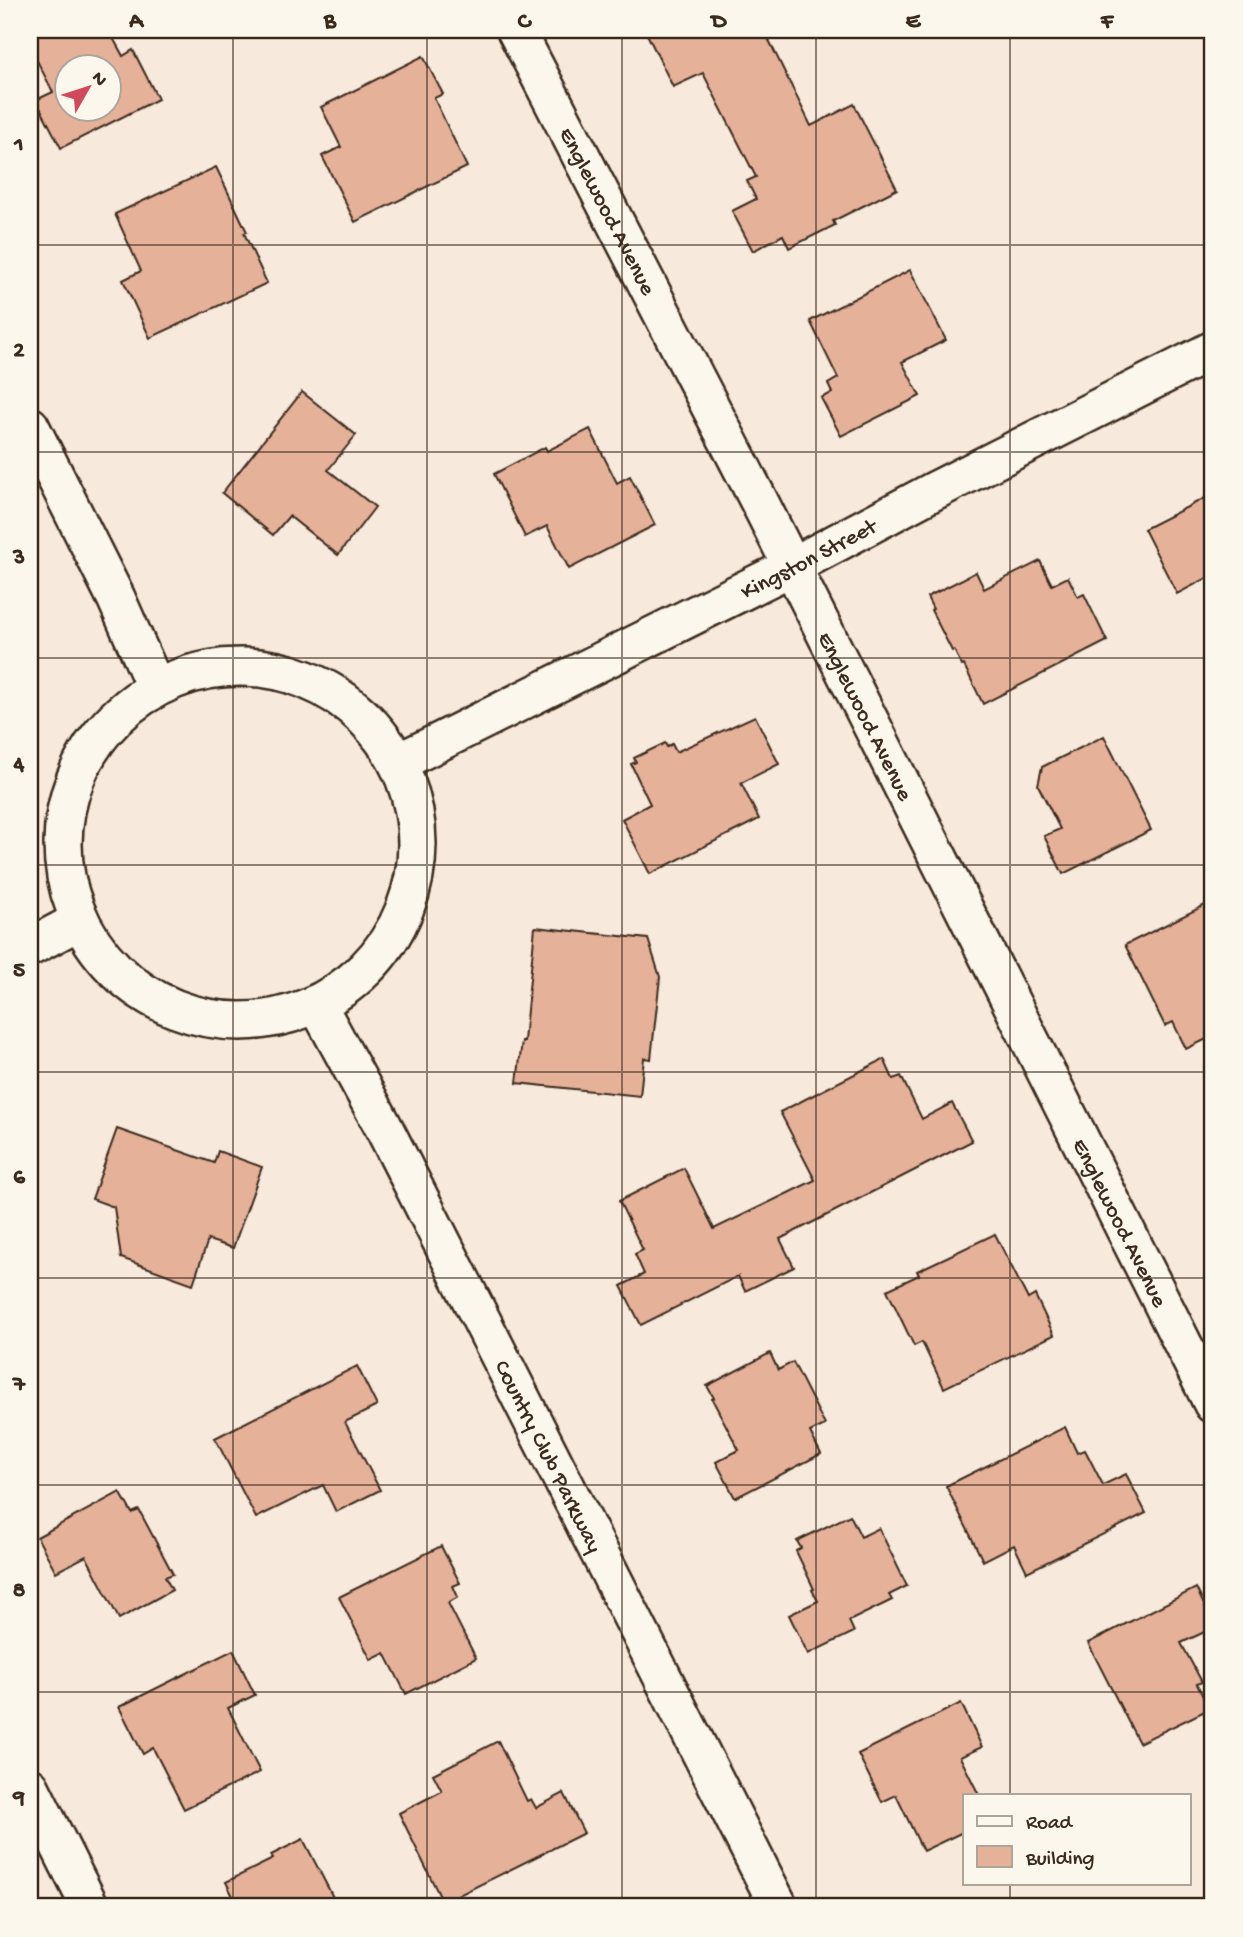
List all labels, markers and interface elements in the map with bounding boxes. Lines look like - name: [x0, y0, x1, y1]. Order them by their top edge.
- text: A: [128, 9, 144, 36]
- text: B: [323, 9, 337, 36]
- text: C: [518, 9, 533, 36]
- text: D: [710, 9, 728, 36]
- text: E: [906, 9, 922, 36]
- text: F: [1100, 9, 1115, 36]
- north arrow: [52, 52, 122, 122]
- text: N: [86, 67, 111, 92]
- street label: Englewood Avenue: [552, 124, 661, 302]
- text: 1: [13, 132, 24, 159]
- text: 2: [13, 338, 25, 365]
- street label: Kingston Street: [737, 513, 883, 607]
- text: 3: [12, 545, 25, 572]
- street label: Englewood Avenue: [810, 628, 918, 807]
- text: 4: [13, 752, 25, 779]
- text: 5: [13, 958, 25, 985]
- street label: Englewood Avenue: [1065, 1135, 1173, 1313]
- text: 6: [13, 1165, 26, 1192]
- street label: Country Club Parkway: [487, 1356, 607, 1558]
- text: 7: [12, 1372, 26, 1399]
- text: 8: [13, 1578, 26, 1605]
- text: 9: [12, 1785, 25, 1812]
- legend: [963, 1794, 1190, 1884]
- text: Road: [1026, 1812, 1074, 1837]
- text: Building: [1025, 1848, 1095, 1873]

